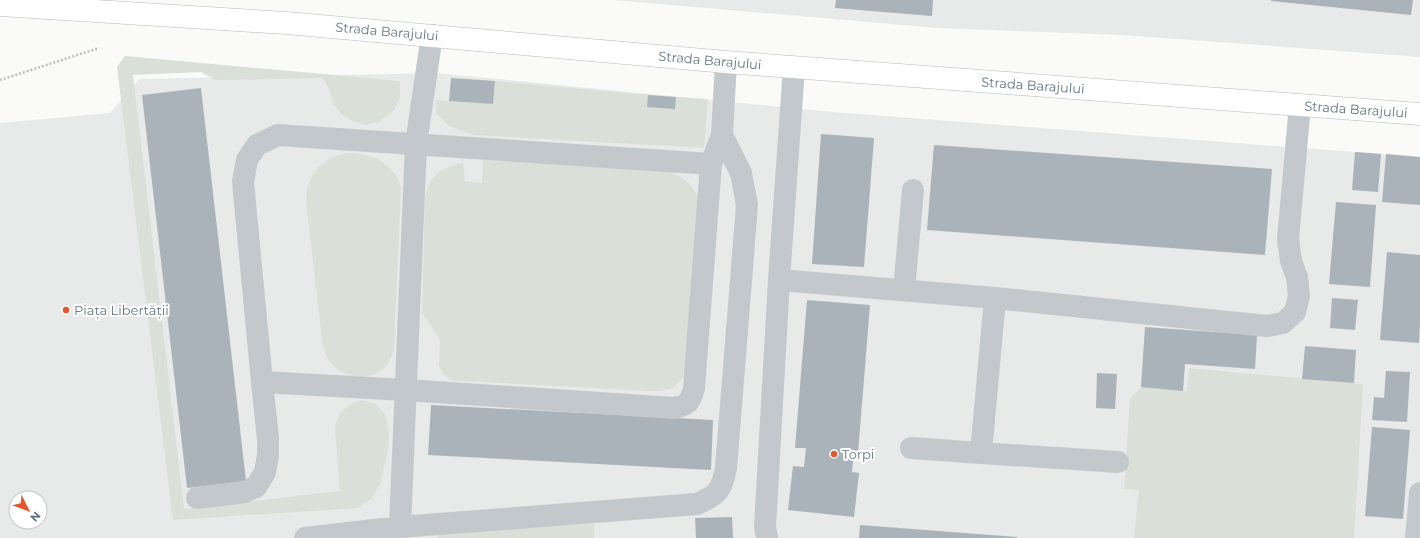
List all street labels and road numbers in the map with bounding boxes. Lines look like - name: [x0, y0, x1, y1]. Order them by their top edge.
- street label: Strada Barajului: [335, 19, 439, 43]
- street label: Strada Barajului: [658, 48, 762, 72]
- street label: Strada Barajului: [981, 73, 1085, 97]
- street label: Strada Barajului: [1304, 97, 1408, 121]

